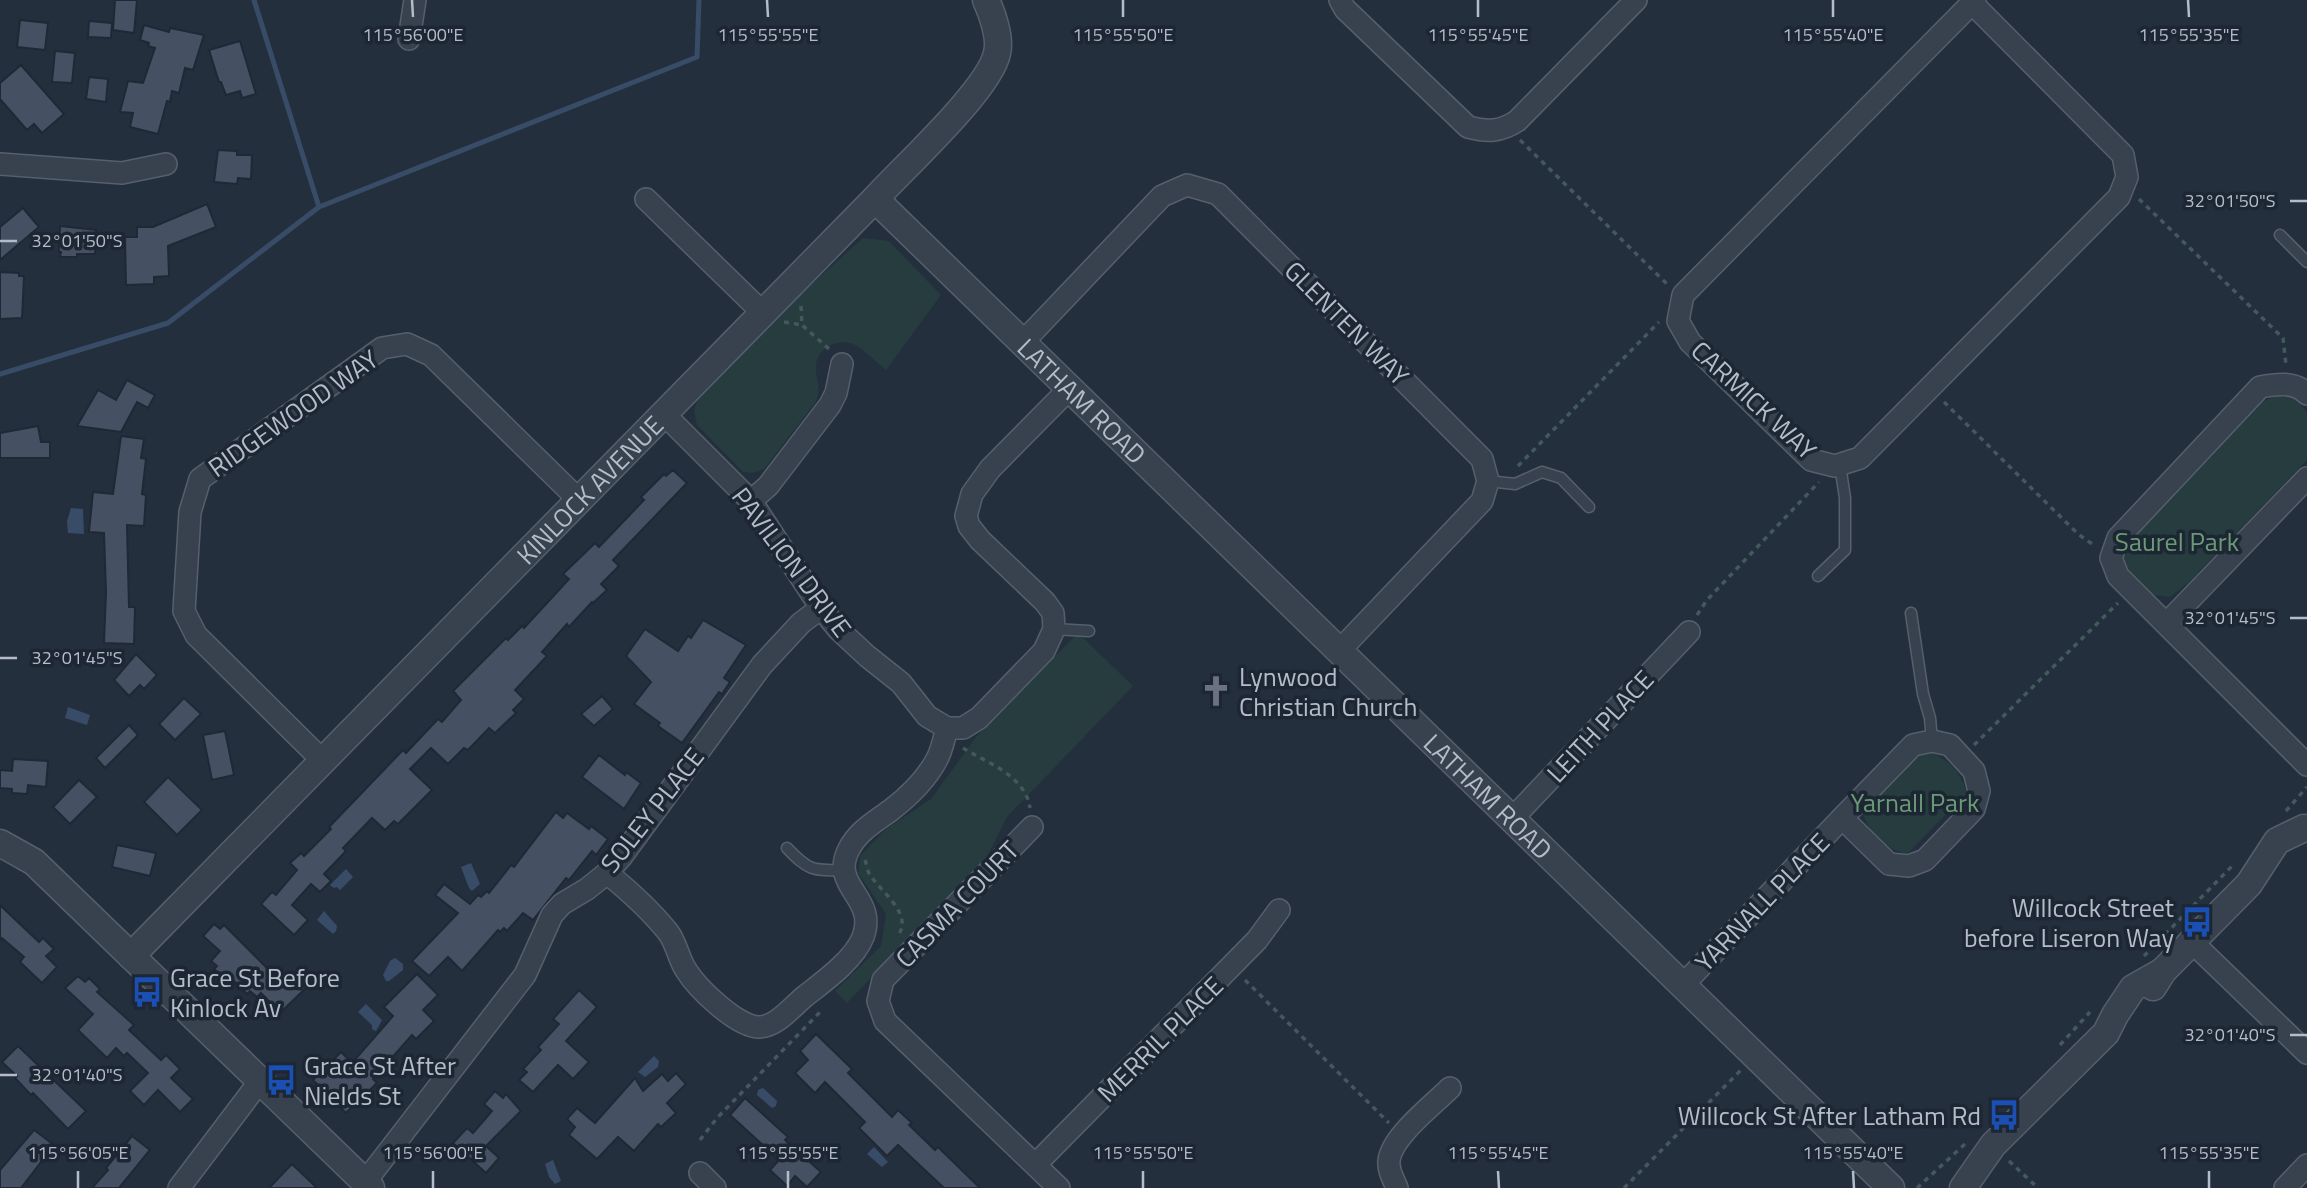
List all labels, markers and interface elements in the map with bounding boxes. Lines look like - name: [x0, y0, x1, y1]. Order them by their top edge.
- text: 115°56'00"E: [362, 21, 464, 48]
- text: 115°55'55"E: [717, 21, 819, 48]
- text: 115°55'50"E: [1072, 21, 1174, 48]
- text: 115°55'45"E: [1427, 21, 1529, 48]
- text: 115°55'40"E: [1782, 21, 1884, 48]
- text: 115°55'35"E: [2138, 21, 2240, 48]
- text: 32°01'50"S: [2185, 187, 2275, 214]
- text: 32°01'50"S: [32, 227, 122, 254]
- street label: GLENTEN WAY: [1276, 252, 1418, 394]
- street label: LATHAM ROAD: [1009, 329, 1155, 473]
- street label: CARMICK WAY: [1682, 331, 1826, 469]
- street label: RIDGEWOOD WAY: [200, 340, 386, 486]
- street label: KINLOCK AVENUE: [507, 406, 672, 573]
- street label: PAVILION DRIVE: [723, 479, 861, 645]
- park label: Saurel Park: [2115, 522, 2239, 561]
- text: 32°01'45"S: [2185, 604, 2275, 631]
- text: 32°01'45"S: [32, 644, 122, 671]
- place label: Lynwood Christian Church: [1239, 657, 1417, 726]
- street label: LEITH PLACE: [1537, 661, 1663, 791]
- church icon: Lynwood Christian Church: [1199, 674, 1233, 708]
- street label: LATHAM ROAD: [1415, 724, 1562, 868]
- street label: SOLEY PLACE: [591, 739, 713, 881]
- park label: Yarnall Park: [1851, 783, 1979, 822]
- street label: YARNALL PLACE: [1686, 824, 1838, 980]
- street label: CASMA COURT: [886, 831, 1028, 976]
- place label: Willcock Street before Liseron Way: [1964, 888, 2174, 957]
- bus stop icon: Willcock Street before Liseron Way: [2180, 905, 2214, 939]
- place label: Grace St Before Kinlock Av: [170, 958, 340, 1027]
- street label: MERRIL PLACE: [1088, 967, 1232, 1111]
- bus stop icon: Grace St Before Kinlock Av: [130, 975, 164, 1009]
- text: 32°01'40"S: [2185, 1021, 2275, 1048]
- place label: Grace St After Nields St: [304, 1046, 456, 1115]
- text: 32°01'40"S: [32, 1061, 122, 1088]
- bus stop icon: Grace St After Nields St: [264, 1063, 298, 1097]
- place label: Willcock St After Latham Rd: [1678, 1096, 1981, 1135]
- bus stop icon: Willcock St After Latham Rd: [1987, 1098, 2021, 1132]
- text: 115°56'05"E: [27, 1139, 129, 1166]
- text: 115°56'00"E: [382, 1139, 484, 1166]
- text: 115°55'55"E: [737, 1139, 839, 1166]
- text: 115°55'50"E: [1092, 1139, 1194, 1166]
- text: 115°55'45"E: [1447, 1139, 1549, 1166]
- text: 115°55'40"E: [1802, 1139, 1904, 1166]
- text: 115°55'35"E: [2158, 1139, 2260, 1166]

